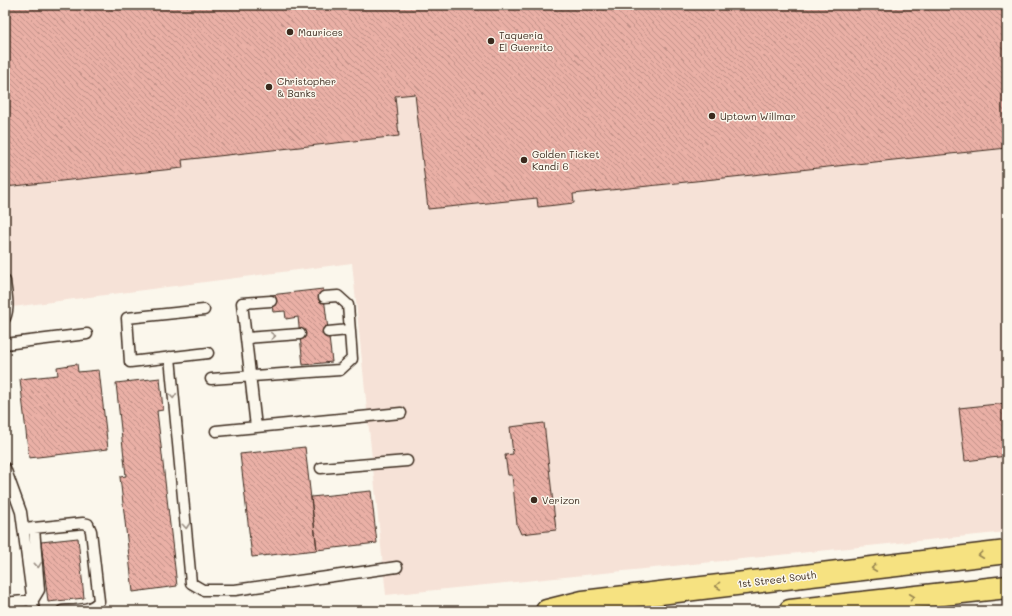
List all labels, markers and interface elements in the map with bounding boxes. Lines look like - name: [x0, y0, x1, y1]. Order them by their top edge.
- place label: Maurices: [298, 25, 343, 39]
- marker: Maurices: [285, 27, 295, 37]
- place label: Taqueria El Guerrito: [499, 28, 553, 54]
- marker: Taqueria El Guerrito: [486, 36, 496, 46]
- place label: Christopher & Banks: [277, 74, 336, 100]
- marker: Christopher & Banks: [264, 82, 274, 92]
- place label: Uptown Willmar: [720, 109, 796, 123]
- marker: Uptown Willmar: [707, 111, 717, 121]
- place label: Golden Ticket Kandi 6: [532, 147, 600, 173]
- marker: Golden Ticket Kandi 6: [519, 155, 529, 165]
- one-way arrow: [270, 332, 276, 341]
- one-way arrow: [169, 393, 178, 399]
- place label: Verizon: [542, 493, 580, 507]
- marker: Verizon: [529, 495, 539, 505]
- one-way arrow: [181, 523, 190, 529]
- one-way arrow: [978, 551, 984, 560]
- one-way arrow: [33, 562, 42, 568]
- one-way arrow: [871, 563, 877, 572]
- street label: 1st Street South: [737, 567, 817, 591]
- one-way arrow: [715, 581, 721, 590]
- one-way arrow: [909, 593, 915, 602]

